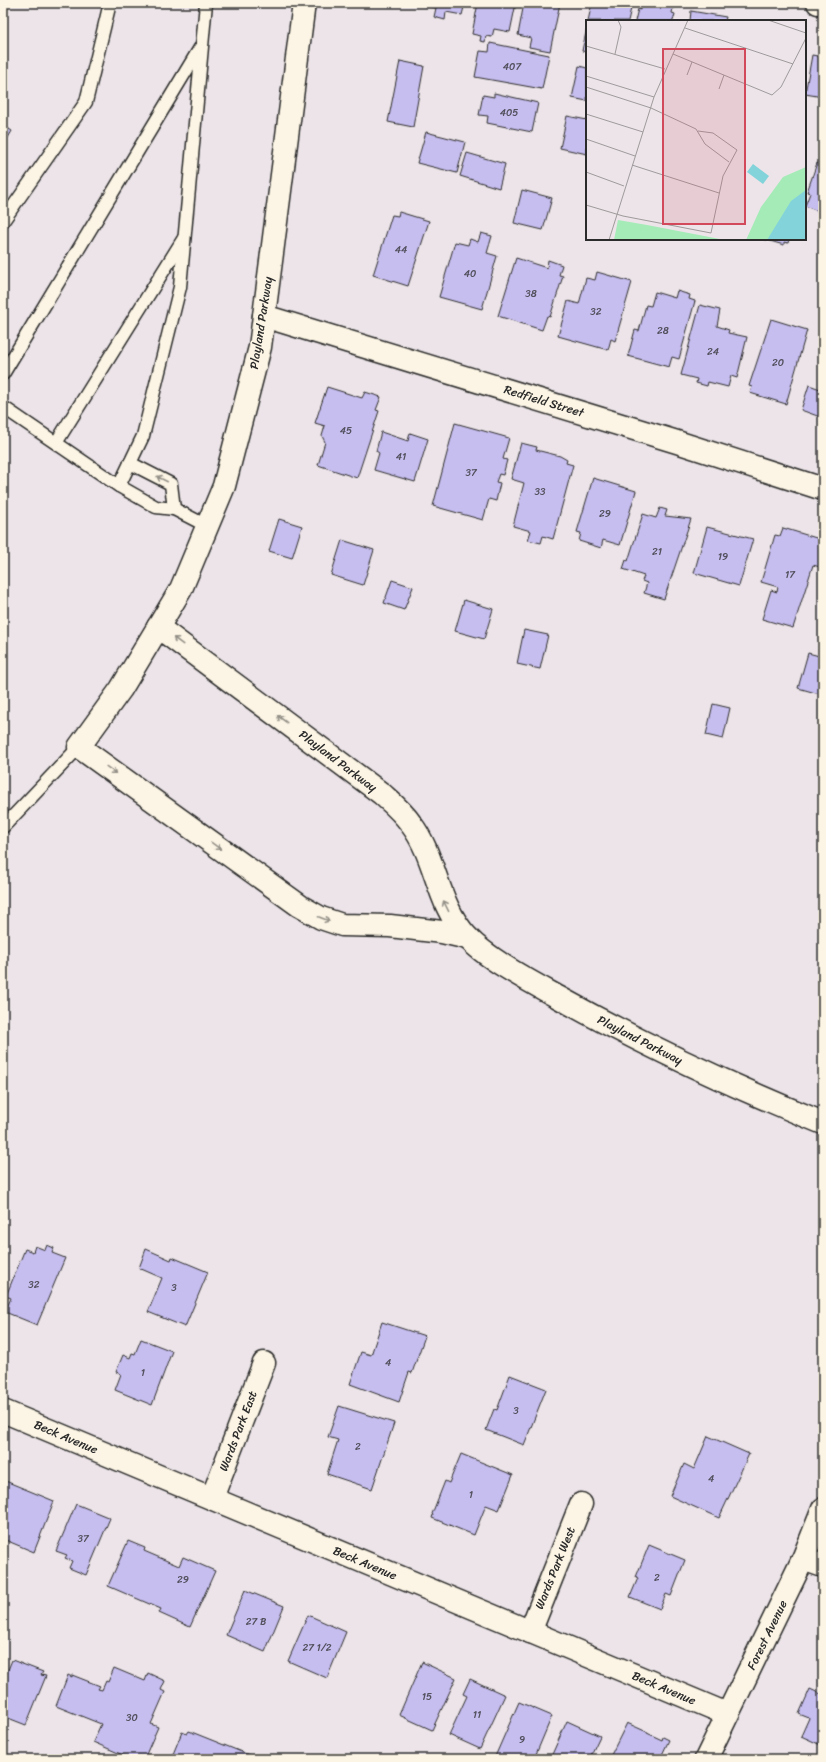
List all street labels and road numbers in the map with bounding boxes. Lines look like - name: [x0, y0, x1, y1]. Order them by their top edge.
- street label: Playland Parkway: [243, 274, 279, 371]
- street label: Redfield Street: [501, 378, 588, 424]
- street label: Playland Parkway: [294, 724, 383, 798]
- street label: Playland Parkway: [593, 1009, 687, 1071]
- street label: Wards Park East: [213, 1387, 263, 1475]
- street label: Beck Avenue: [30, 1414, 102, 1460]
- street label: Wards Park West: [528, 1523, 582, 1613]
- street label: Beck Avenue: [329, 1540, 401, 1586]
- street label: Forest Avenue: [741, 1596, 793, 1674]
- street label: Beck Avenue: [628, 1665, 700, 1711]

